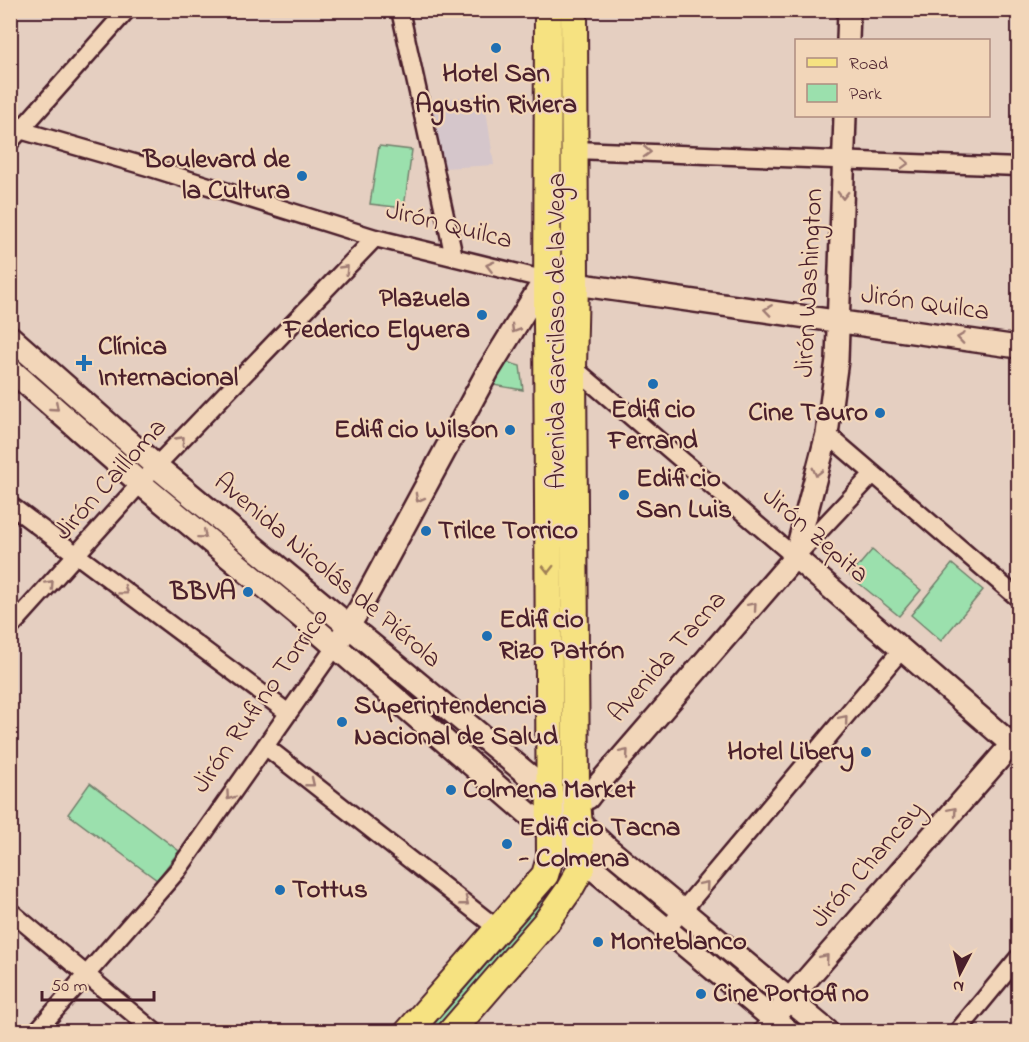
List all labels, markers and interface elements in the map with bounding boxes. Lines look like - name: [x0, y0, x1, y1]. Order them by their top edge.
- legend: [795, 39, 990, 117]
- marker: Hotel San Agustin Riviera: [489, 41, 503, 55]
- text: Road: [849, 52, 888, 78]
- place label: Hotel San Agustin Riviera: [415, 55, 577, 126]
- text: Park: [849, 82, 882, 108]
- place label: Boulevard de la Cultura: [141, 141, 291, 211]
- one-way arrow: [642, 146, 651, 159]
- one-way arrow: [900, 156, 909, 169]
- marker: Boulevard de la Cultura: [295, 169, 309, 183]
- street label: Avenida Garcilaso de la Vega: [538, 173, 577, 489]
- street label: Jirón Washington: [786, 187, 834, 379]
- one-way arrow: [837, 190, 849, 199]
- street label: Jirón Quilca: [382, 191, 516, 261]
- one-way arrow: [485, 260, 495, 273]
- one-way arrow: [337, 265, 348, 276]
- street label: Jirón Quilca: [858, 276, 992, 332]
- place label: Plazuela Federico Elguera: [282, 280, 470, 351]
- one-way arrow: [763, 305, 772, 317]
- marker: Plazuela Federico Elguera: [475, 308, 489, 322]
- one-way arrow: [511, 323, 523, 333]
- place label: Clínica Internacional: [98, 328, 238, 398]
- one-way arrow: [956, 333, 965, 345]
- marker: Clínica Internacional: [75, 354, 93, 372]
- marker: Edificio Ferrand: [646, 377, 660, 391]
- place label: Edificio Ferrand: [606, 391, 699, 461]
- place label: Cine Tauro: [748, 394, 868, 433]
- one-way arrow: [48, 400, 59, 411]
- marker: Cine Tauro: [873, 406, 887, 420]
- street label: Jirón Cailloma: [45, 410, 177, 550]
- place label: Edificio Wilson: [334, 411, 498, 450]
- marker: Edificio Wilson: [503, 423, 517, 437]
- one-way arrow: [173, 436, 184, 447]
- place label: Edificio San Luis: [636, 460, 732, 530]
- street label: Avenida Nicolás de Piérola: [204, 464, 450, 678]
- one-way arrow: [812, 467, 825, 477]
- street label: Jirón Zepita: [753, 478, 877, 594]
- marker: Edificio San Luis: [617, 488, 631, 502]
- one-way arrow: [415, 492, 426, 503]
- place label: Trilce Torrico: [438, 512, 578, 551]
- marker: Trilce Torrico: [419, 524, 433, 538]
- one-way arrow: [196, 527, 207, 538]
- one-way arrow: [542, 565, 555, 574]
- place label: BBVA: [168, 573, 236, 612]
- one-way arrow: [43, 581, 54, 591]
- street label: Avenida Tacna: [599, 582, 737, 732]
- one-way arrow: [118, 583, 129, 594]
- marker: BBVA: [241, 585, 255, 599]
- street label: Jirón Rufino Torrico: [182, 600, 340, 802]
- place label: Edificio Rizo Patrón: [499, 601, 624, 671]
- one-way arrow: [746, 602, 757, 612]
- marker: Edificio Rizo Patrón: [480, 629, 494, 643]
- place label: Superintendencia Nacional de Salud: [354, 687, 559, 757]
- marker: Superintendencia Nacional de Salud: [335, 715, 349, 729]
- one-way arrow: [836, 715, 847, 726]
- place label: Hotel Libery: [727, 733, 854, 772]
- marker: Hotel Libery: [859, 745, 873, 759]
- one-way arrow: [618, 749, 629, 760]
- place label: Colmena Market: [463, 771, 637, 810]
- one-way arrow: [304, 775, 315, 786]
- marker: Colmena Market: [444, 783, 458, 797]
- one-way arrow: [226, 790, 237, 801]
- street label: Jirón Chancay: [802, 793, 934, 937]
- one-way arrow: [946, 808, 957, 818]
- place label: Edificio Tacna - Colmena: [518, 809, 680, 879]
- marker: Edificio Tacna - Colmena: [500, 837, 514, 851]
- place label: Tottus: [292, 871, 368, 910]
- one-way arrow: [698, 881, 709, 892]
- marker: Tottus: [273, 883, 287, 897]
- one-way arrow: [458, 895, 469, 906]
- place label: Monteblanco: [610, 923, 747, 962]
- marker: Monteblanco: [591, 935, 605, 949]
- north arrow: [930, 943, 990, 1003]
- one-way arrow: [818, 954, 829, 965]
- scale bar: [42, 964, 154, 1002]
- text: N: [951, 973, 965, 998]
- text: 50 m: [51, 974, 88, 1000]
- place label: Cine Portofino: [713, 975, 869, 1014]
- marker: Cine Portofino: [694, 987, 708, 1001]

